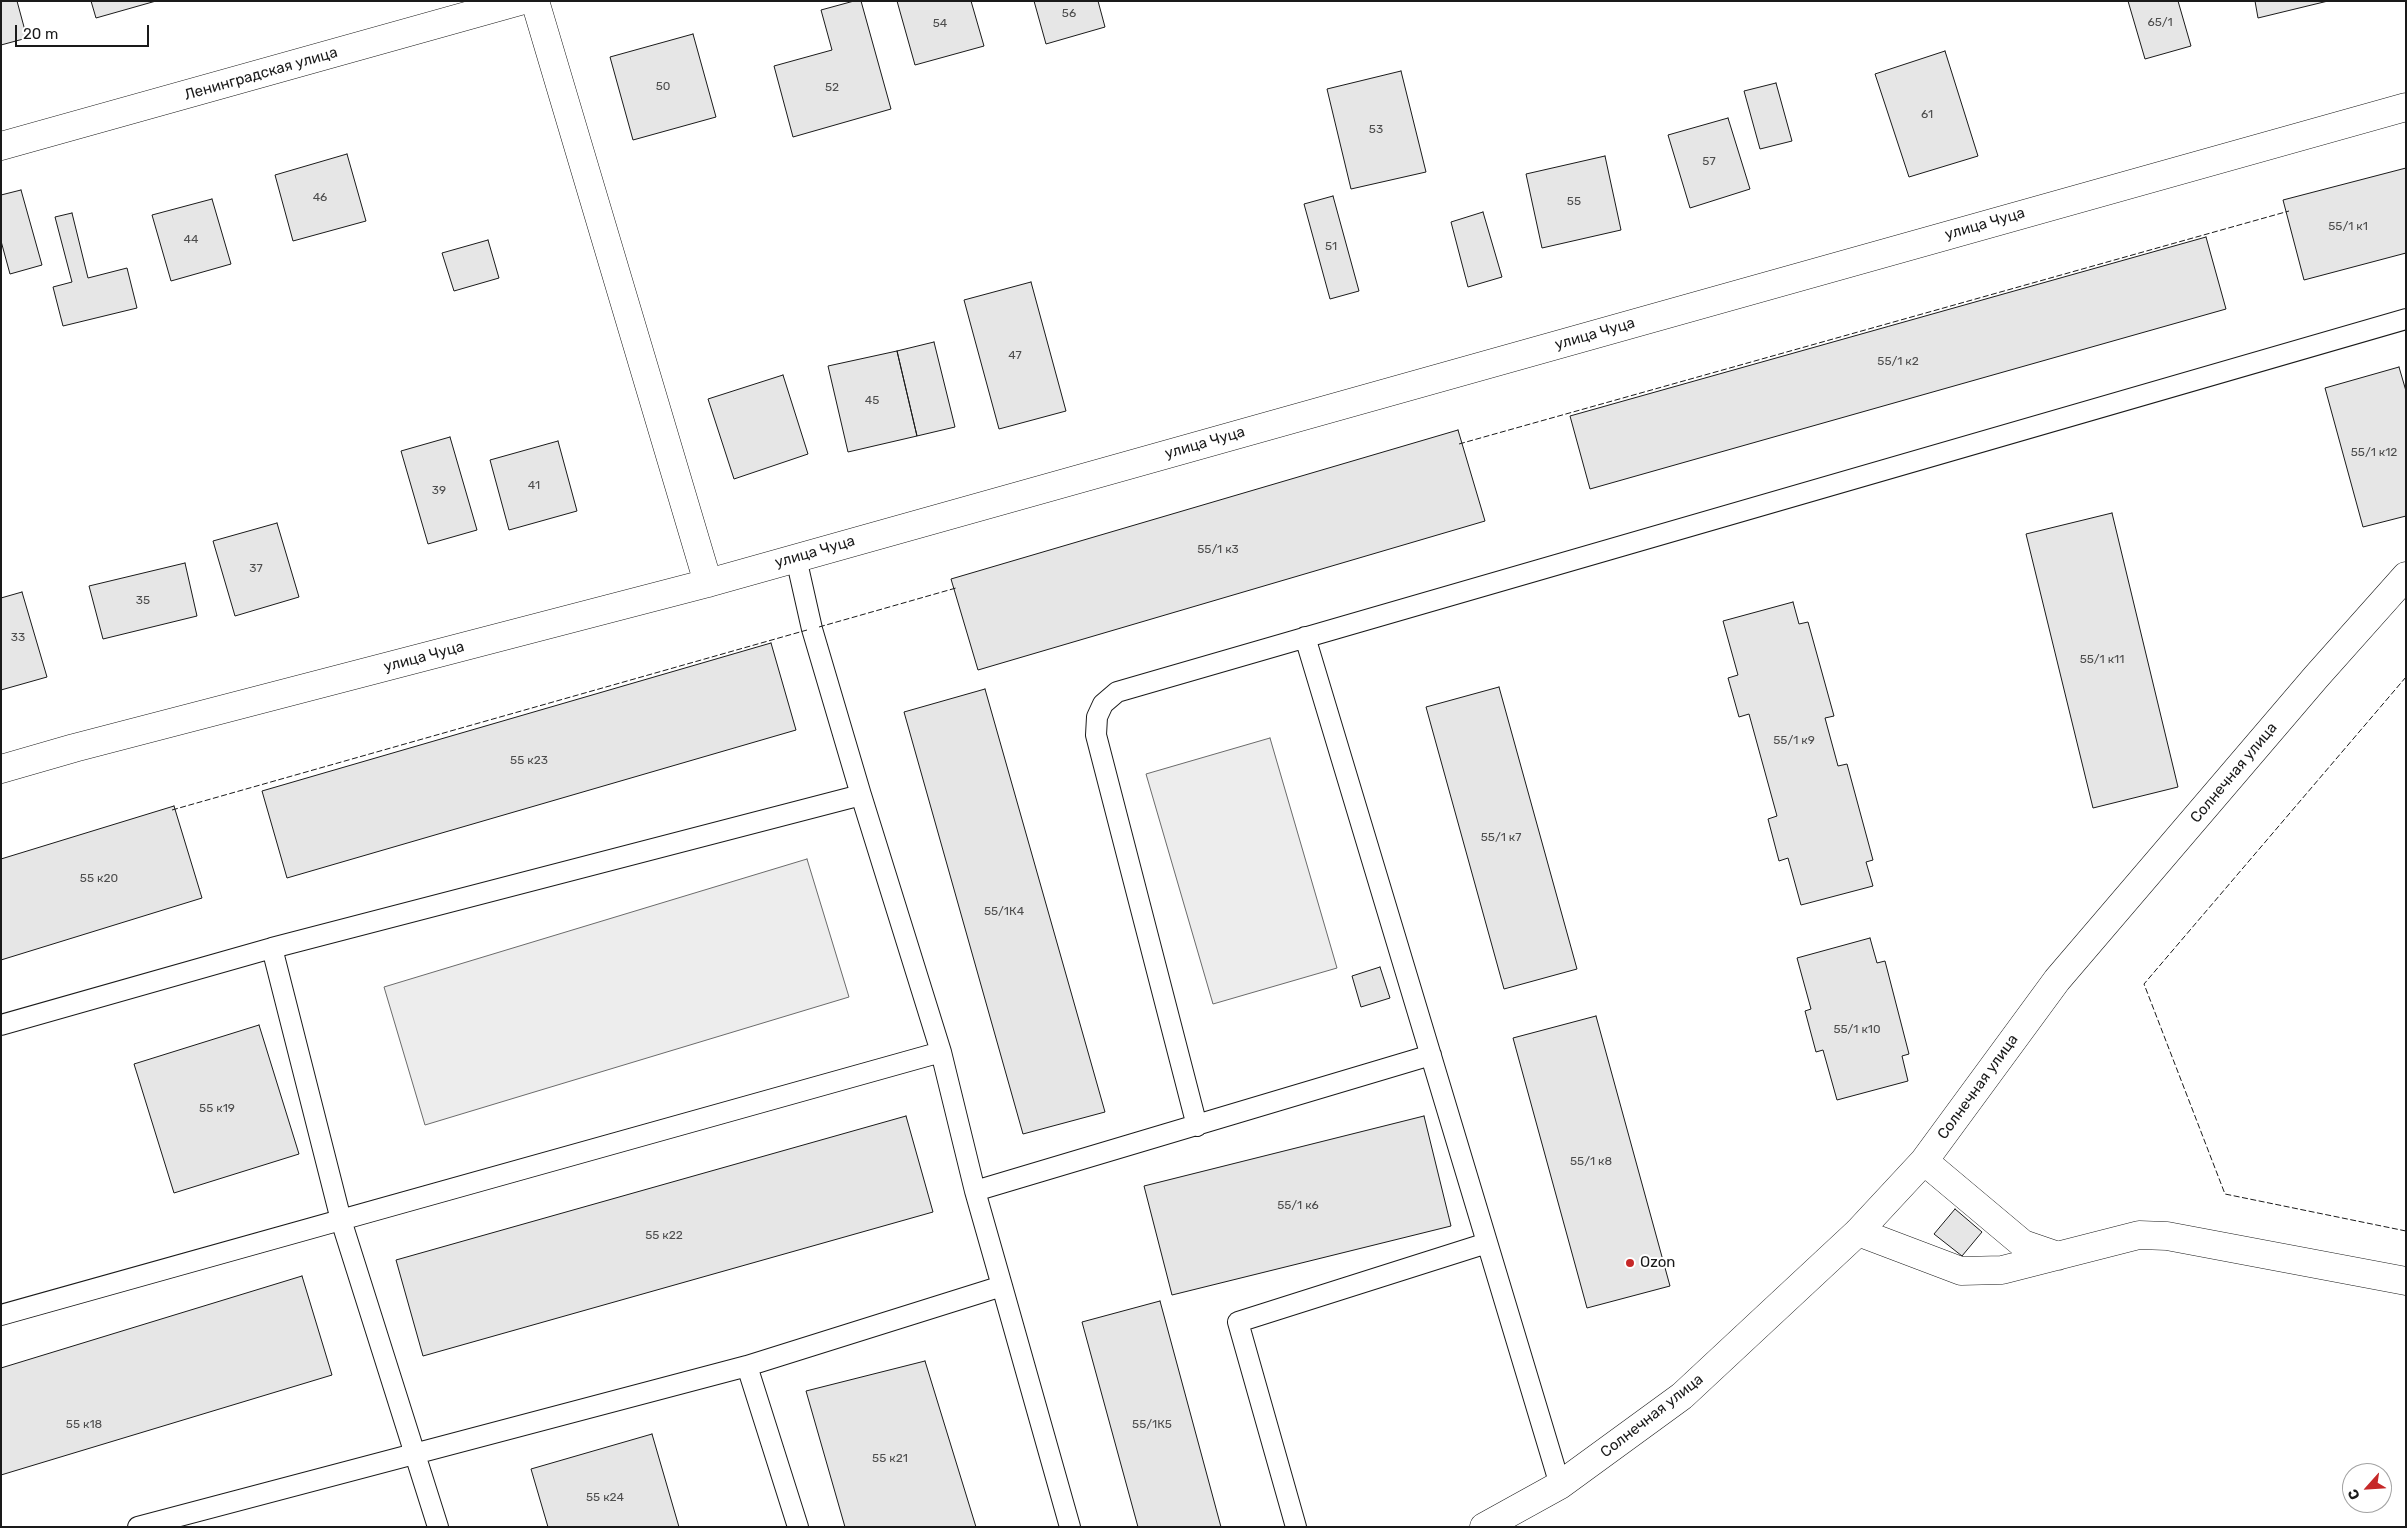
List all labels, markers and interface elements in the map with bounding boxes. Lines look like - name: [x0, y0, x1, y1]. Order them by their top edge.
- house number: 56: [1062, 7, 1076, 21]
- scale bar: [18, 15, 151, 47]
- house number: 65/1: [2147, 16, 2173, 30]
- house number: 54: [933, 17, 947, 31]
- text: 20 m: [23, 25, 58, 43]
- street label: Ленинградская улица: [182, 43, 340, 105]
- house number: 50: [656, 80, 670, 94]
- house number: 52: [825, 81, 839, 95]
- house number: 61: [1921, 108, 1933, 122]
- house number: 53: [1369, 123, 1383, 137]
- house number: 57: [1702, 155, 1716, 169]
- house number: 46: [313, 191, 327, 205]
- house number: 55: [1567, 195, 1581, 209]
- street label: улица Чуца: [1943, 204, 2027, 244]
- house number: 55/1 к1: [2328, 220, 2368, 234]
- house number: 44: [184, 233, 198, 247]
- house number: 51: [1325, 240, 1337, 254]
- street label: улица Чуца: [1553, 314, 1637, 354]
- house number: 47: [1008, 349, 1022, 363]
- house number: 55/1 к2: [1877, 355, 1919, 369]
- house number: 45: [865, 394, 879, 408]
- street label: улица Чуца: [1163, 423, 1247, 463]
- house number: 55/1 к12: [2351, 446, 2397, 460]
- house number: 41: [528, 479, 540, 493]
- house number: 39: [432, 484, 446, 498]
- street label: улица Чуца: [773, 532, 857, 572]
- house number: 55/1 к3: [1197, 543, 1239, 557]
- house number: 37: [249, 562, 263, 576]
- house number: 35: [136, 594, 150, 608]
- house number: 33: [11, 631, 25, 645]
- street label: улица Чуца: [382, 638, 466, 676]
- house number: 55/1 к11: [2080, 653, 2124, 667]
- street label: Солнечная улица: [2187, 719, 2281, 827]
- house number: 55/1 к9: [1773, 734, 1815, 748]
- house number: 55 к23: [510, 754, 548, 768]
- house number: 55/1 к7: [1481, 831, 1521, 845]
- house number: 55 к20: [80, 872, 118, 886]
- house number: 55/1К4: [984, 905, 1024, 919]
- house number: 55/1 к10: [1833, 1023, 1881, 1037]
- street label: Солнечная улица: [1934, 1031, 2022, 1143]
- house number: 55 к19: [199, 1102, 235, 1116]
- house number: 55/1 к8: [1570, 1155, 1612, 1169]
- house number: 55/1 к6: [1277, 1199, 1319, 1213]
- house number: 55 к22: [645, 1229, 683, 1243]
- place label: Ozon: [1640, 1254, 1675, 1272]
- marker: Ozon: [1624, 1257, 1636, 1269]
- street label: Солнечная улица: [1597, 1370, 1707, 1462]
- house number: 55 к18: [66, 1418, 102, 1432]
- house number: 55/1К5: [1132, 1418, 1172, 1432]
- house number: 55 к21: [872, 1452, 908, 1466]
- north arrow: [2342, 1463, 2392, 1513]
- text: С: [2344, 1486, 2364, 1503]
- house number: 55 к24: [586, 1491, 624, 1505]

